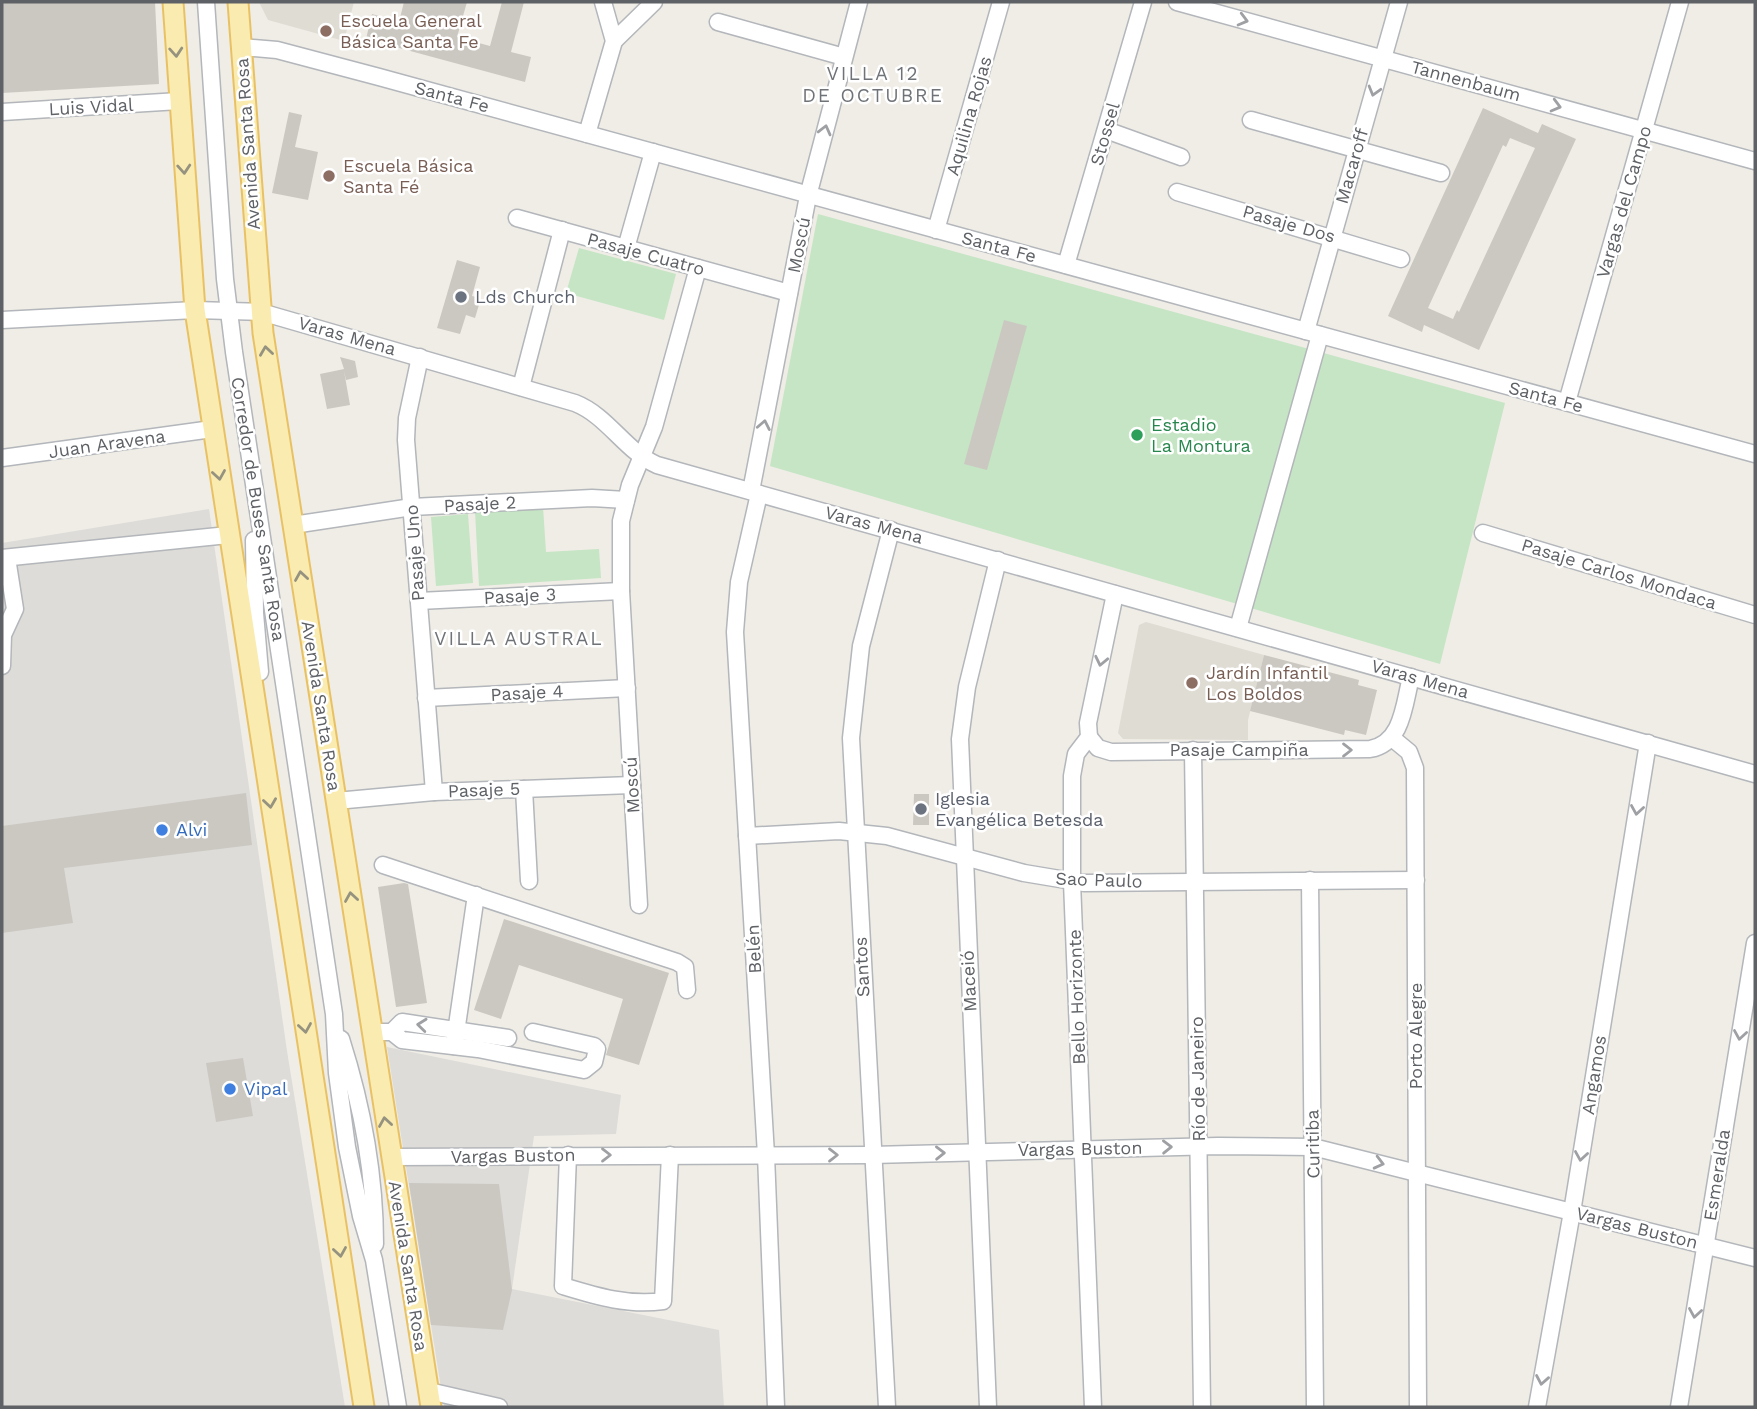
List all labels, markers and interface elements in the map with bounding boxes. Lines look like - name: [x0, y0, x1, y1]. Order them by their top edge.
- place label: Escuela General Básica Santa Fe: [340, 10, 482, 52]
- one-way arrow: [1236, 12, 1248, 26]
- marker: Escuela General Básica Santa Fe: [318, 23, 334, 39]
- one-way arrow: [168, 46, 183, 57]
- street label: Aquilina Rojas: [941, 54, 996, 178]
- street label: Tannenbaum: [1409, 56, 1523, 105]
- street label: Avenida Santa Rosa: [231, 57, 264, 231]
- district label: VILLA 12 DE OCTUBRE: [802, 62, 944, 107]
- street label: Santa Fe: [413, 76, 492, 117]
- one-way arrow: [1367, 85, 1382, 97]
- street label: Luis Vidal: [48, 94, 134, 119]
- one-way arrow: [1550, 98, 1562, 112]
- street label: Stossel: [1086, 99, 1124, 168]
- street label: Vargas del Campo: [1592, 123, 1655, 280]
- one-way arrow: [817, 124, 831, 136]
- street label: Macaroff: [1331, 126, 1372, 206]
- place label: Escuela Básica Santa Fé: [343, 155, 473, 197]
- one-way arrow: [176, 164, 191, 175]
- marker: Escuela Básica Santa Fé: [321, 168, 337, 184]
- street label: Pasaje Dos: [1240, 200, 1338, 247]
- street label: Moscú: [783, 215, 814, 275]
- street label: Santa Fe: [960, 226, 1039, 267]
- street label: Pasaje Cuatro: [585, 228, 707, 279]
- place label: Lds Church: [475, 286, 575, 307]
- marker: Lds Church: [453, 289, 469, 305]
- street label: Varas Mena: [296, 312, 398, 359]
- one-way arrow: [259, 345, 274, 357]
- street label: Corredor de Buses Santa Rosa: [227, 375, 290, 643]
- street label: Santa Fe: [1507, 376, 1586, 417]
- place label: Estadio La Montura: [1151, 414, 1251, 456]
- one-way arrow: [755, 419, 770, 431]
- street label: Juan Aravena: [47, 425, 167, 462]
- marker: Estadio La Montura: [1129, 427, 1145, 443]
- one-way arrow: [211, 469, 226, 480]
- street label: Pasaje 2: [443, 491, 517, 516]
- street label: Varas Mena: [823, 501, 925, 548]
- street label: Pasaje Uno: [401, 504, 428, 602]
- street label: Pasaje Carlos Mondaca: [1519, 534, 1719, 613]
- one-way arrow: [294, 570, 309, 582]
- street label: Pasaje 3: [483, 583, 557, 608]
- street label: Avenida Santa Rosa: [298, 619, 345, 793]
- district label: VILLA AUSTRAL: [434, 627, 604, 650]
- one-way arrow: [1094, 655, 1109, 667]
- street label: Varas Mena: [1369, 655, 1471, 702]
- place label: Jardín Infantil Los Boldos: [1206, 662, 1329, 704]
- marker: Jardín Infantil Los Boldos: [1184, 675, 1200, 691]
- street label: Pasaje 4: [490, 680, 564, 705]
- street label: Pasaje Campiña: [1169, 739, 1309, 760]
- one-way arrow: [1342, 742, 1353, 757]
- street label: Moscú: [620, 756, 643, 814]
- street label: Pasaje 5: [447, 778, 521, 801]
- place label: Iglesia Evangélica Betesda: [935, 788, 1103, 830]
- one-way arrow: [262, 797, 277, 809]
- marker: Iglesia Evangélica Betesda: [913, 801, 929, 817]
- one-way arrow: [1630, 804, 1645, 816]
- place label: Alvi: [176, 819, 207, 840]
- marker: Alvi: [154, 822, 170, 838]
- street label: Sao Paulo: [1055, 867, 1143, 892]
- one-way arrow: [344, 891, 359, 903]
- street label: Belén: [742, 924, 765, 974]
- street label: Bello Horizonte: [1064, 929, 1089, 1065]
- street label: Santos: [849, 936, 874, 998]
- street label: Maceió: [956, 950, 981, 1012]
- street label: Porto Alegre: [1405, 983, 1426, 1089]
- street label: Río de Janeiro: [1186, 1016, 1209, 1142]
- one-way arrow: [416, 1017, 428, 1032]
- one-way arrow: [297, 1022, 312, 1034]
- one-way arrow: [1733, 1029, 1748, 1041]
- street label: Angamos: [1577, 1034, 1610, 1116]
- place label: Vipal: [244, 1078, 288, 1099]
- marker: Vipal: [222, 1081, 238, 1097]
- street label: Curitiba: [1301, 1109, 1324, 1179]
- one-way arrow: [378, 1116, 393, 1128]
- street label: Esmeralda: [1699, 1127, 1734, 1222]
- street label: Vargas Buston: [1017, 1137, 1143, 1160]
- one-way arrow: [1163, 1139, 1173, 1155]
- street label: Vargas Buston: [450, 1144, 576, 1167]
- one-way arrow: [935, 1145, 946, 1161]
- one-way arrow: [601, 1147, 612, 1163]
- one-way arrow: [829, 1147, 839, 1163]
- one-way arrow: [1574, 1150, 1589, 1162]
- one-way arrow: [1373, 1155, 1385, 1169]
- street label: Avenida Santa Rosa: [385, 1179, 432, 1353]
- street label: Vargas Buston: [1574, 1202, 1700, 1253]
- one-way arrow: [332, 1247, 347, 1258]
- one-way arrow: [1688, 1307, 1703, 1318]
- one-way arrow: [1535, 1374, 1550, 1386]

